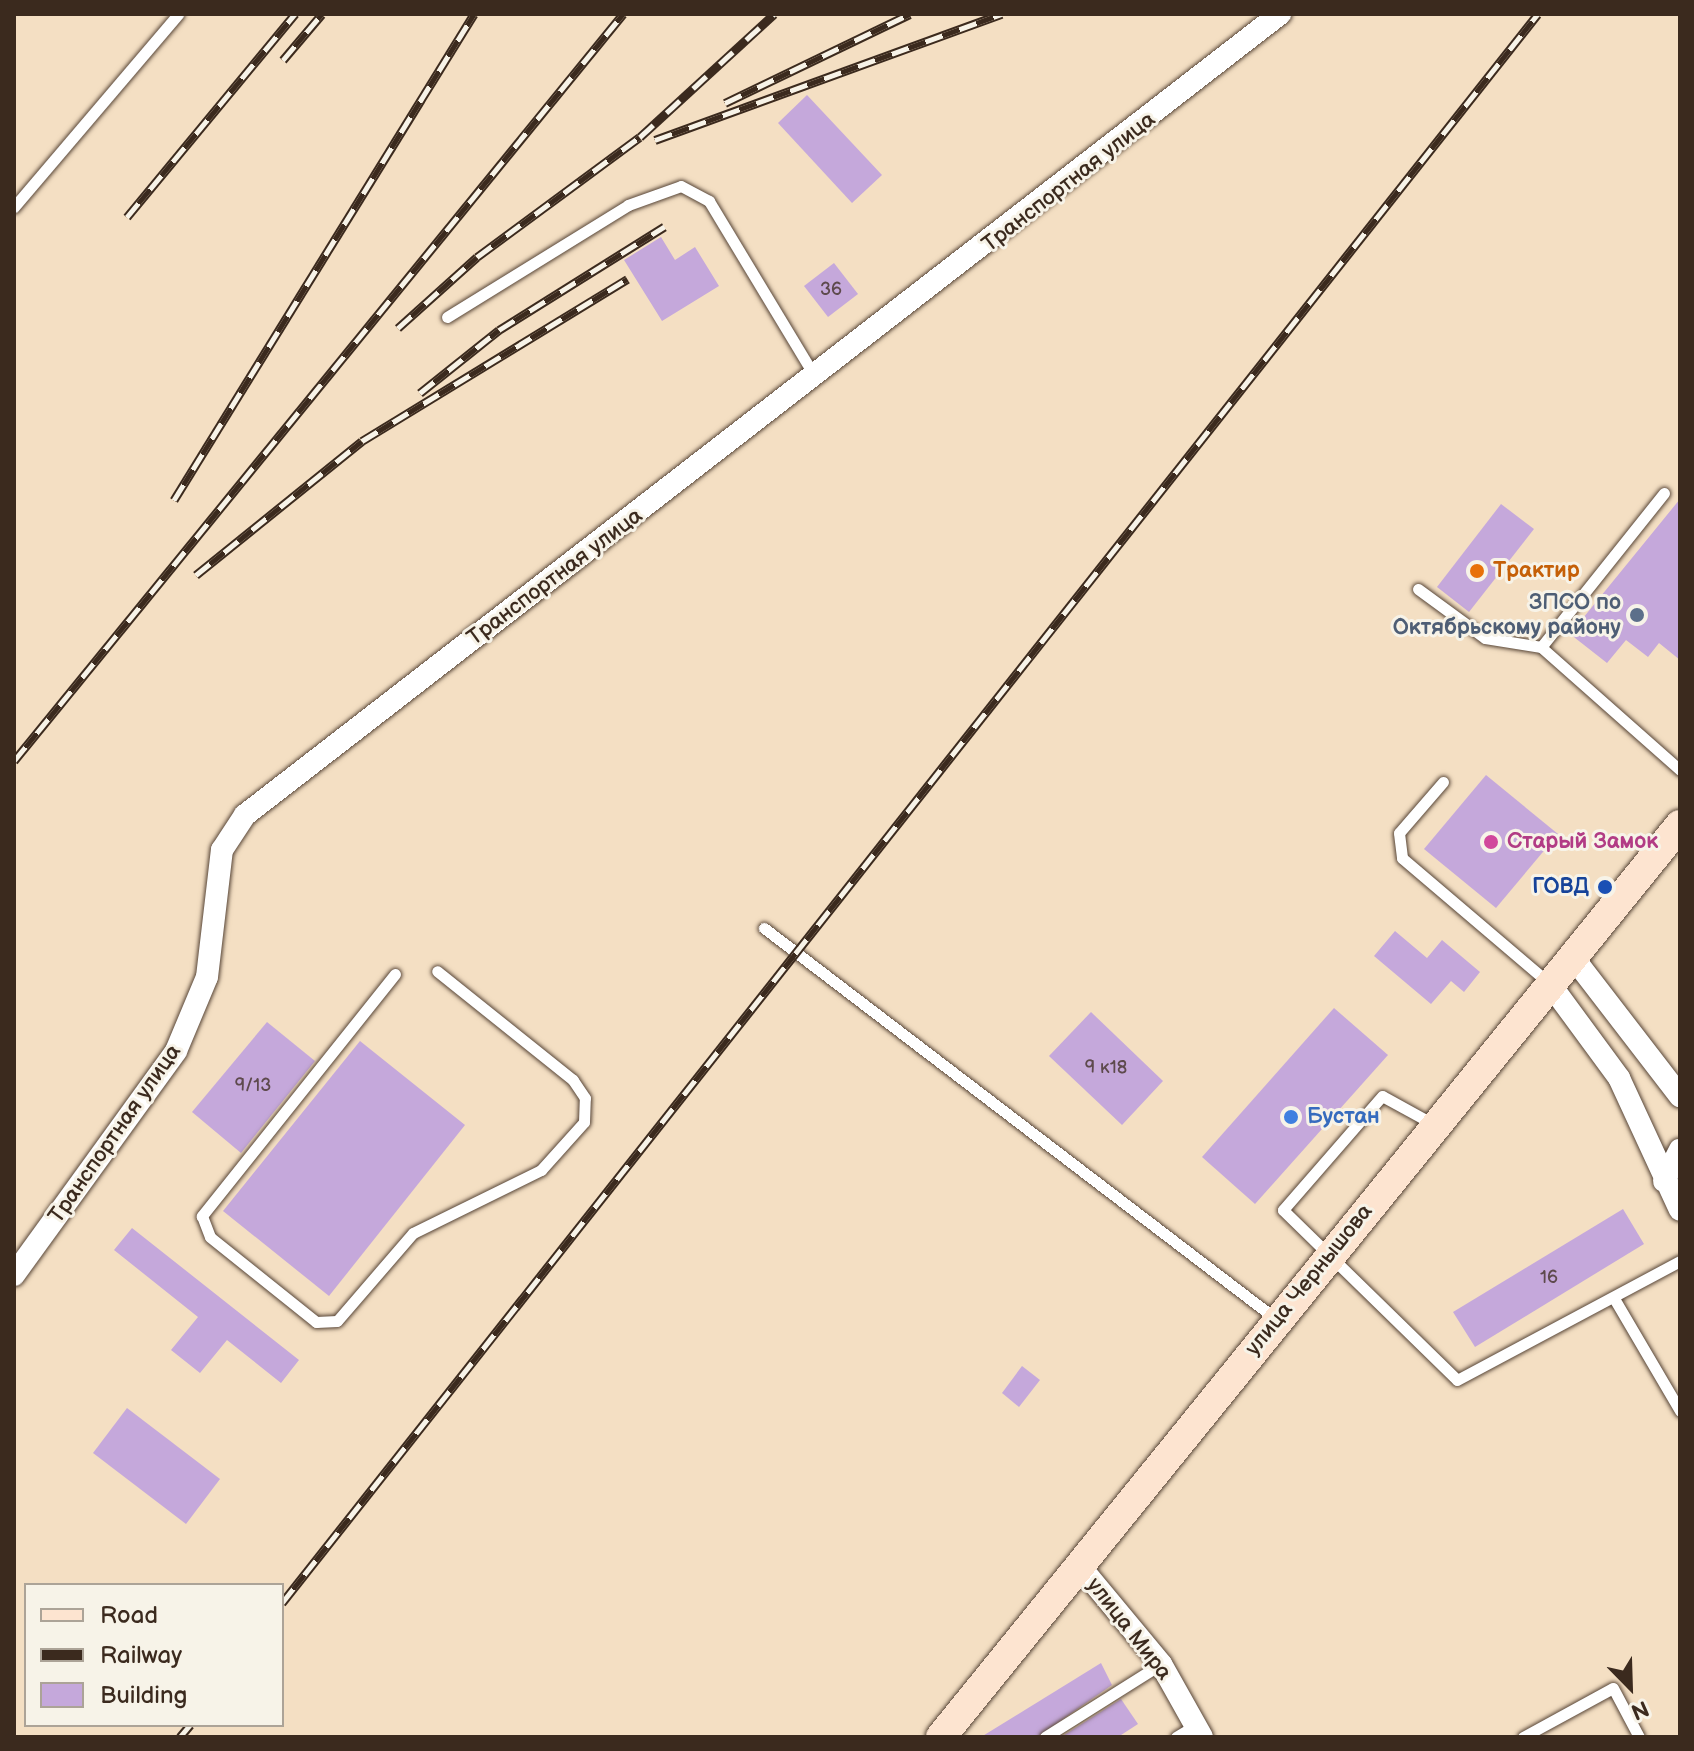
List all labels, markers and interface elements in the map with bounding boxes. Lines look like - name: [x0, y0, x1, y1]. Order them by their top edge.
- street label: Транспортная улица: [977, 106, 1161, 258]
- house number: 36: [820, 279, 842, 301]
- street label: Транспортная улица: [462, 503, 648, 651]
- place label: Трактир: [1493, 558, 1580, 584]
- marker: Трактир: [1468, 562, 1486, 580]
- place label: ЗПСО по Октябрьскому району: [1393, 589, 1621, 640]
- marker: ЗПСО по Октябрьскому району: [1628, 606, 1646, 624]
- place label: Старый Замок: [1507, 829, 1658, 855]
- marker: Старый Замок: [1482, 833, 1500, 851]
- place label: ГОВД: [1532, 874, 1589, 900]
- marker: ГОВД: [1596, 878, 1614, 896]
- street label: Транспортная улица: [43, 1039, 187, 1229]
- house number: 9 к18: [1085, 1057, 1127, 1079]
- house number: 9/13: [235, 1075, 271, 1097]
- place label: Бустан: [1307, 1104, 1380, 1130]
- marker: Бустан: [1282, 1108, 1300, 1126]
- street label: улица Чернышова: [1240, 1199, 1378, 1361]
- house number: 16: [1540, 1267, 1558, 1289]
- street label: улица Мира: [1081, 1572, 1177, 1686]
- legend: [24, 1583, 284, 1727]
- text: Road: [100, 1601, 158, 1630]
- text: Railway: [100, 1641, 182, 1670]
- north arrow: [1590, 1647, 1670, 1727]
- text: Building: [100, 1681, 187, 1710]
- text: N: [1627, 1694, 1652, 1725]

